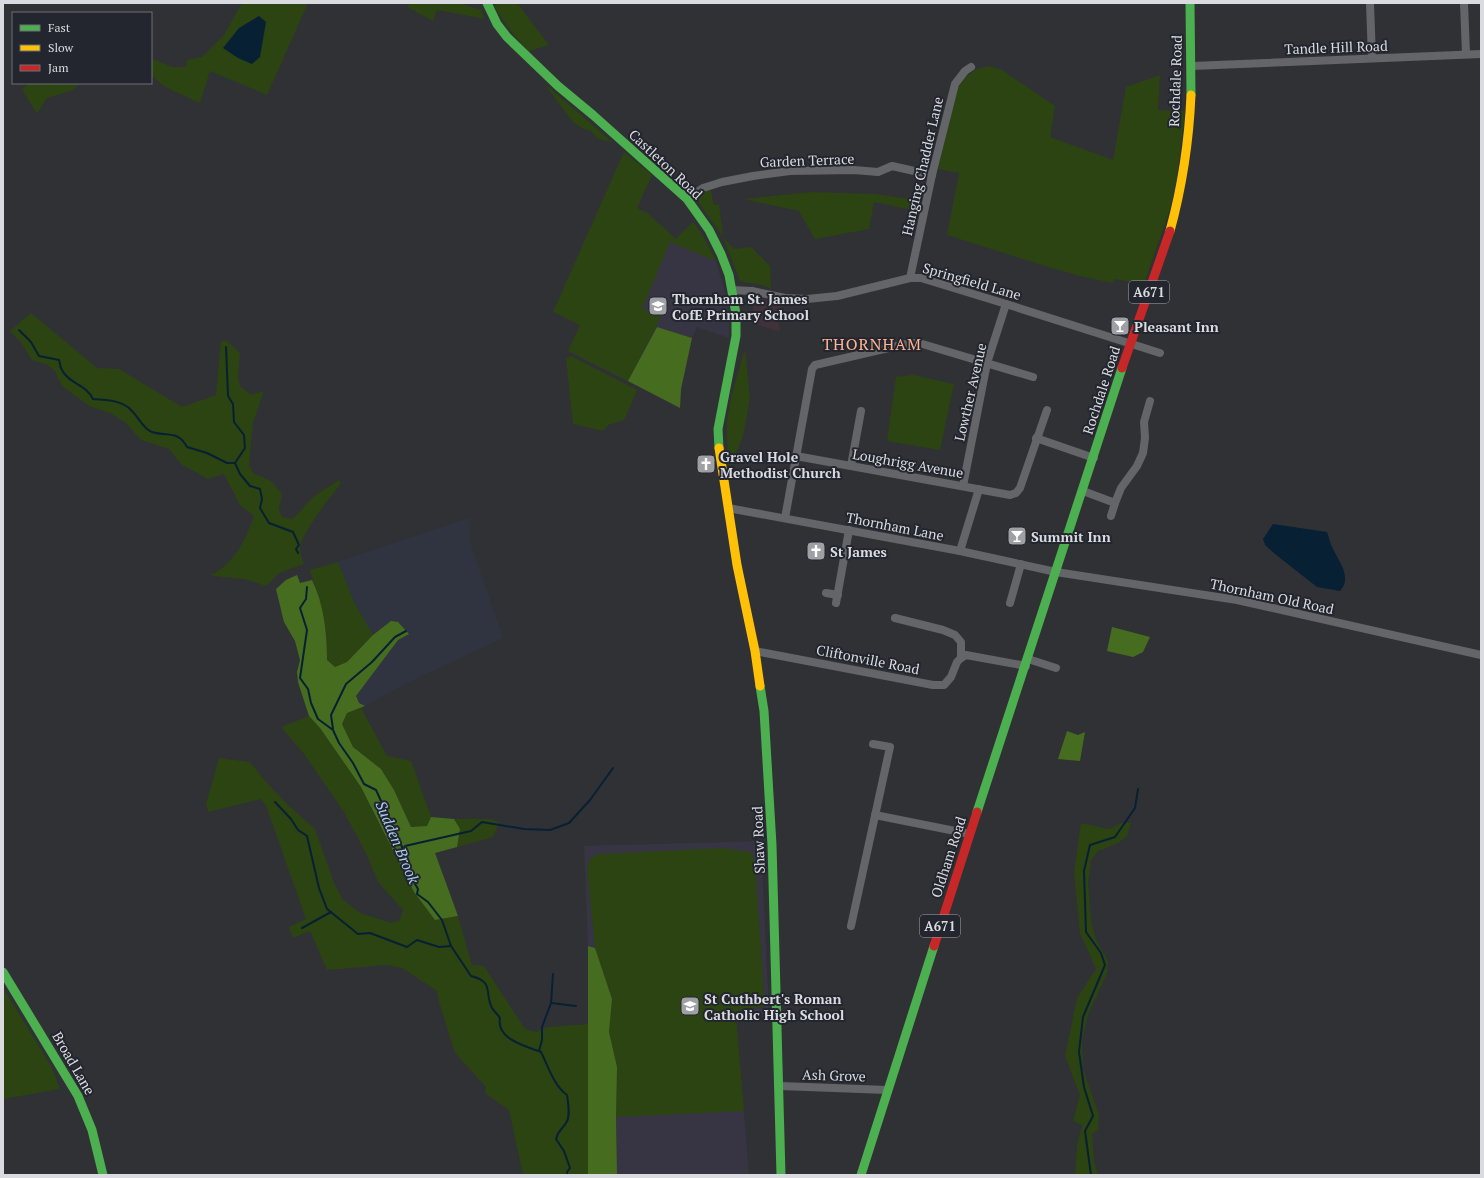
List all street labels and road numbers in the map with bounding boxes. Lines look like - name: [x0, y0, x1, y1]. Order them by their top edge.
- street label: Rochdale Road: [1164, 35, 1186, 127]
- street label: Tandle Hill Road: [1284, 36, 1388, 58]
- street label: Hanging Chadder Lane: [897, 95, 947, 237]
- street label: Castleton Road: [625, 125, 707, 203]
- street label: Garden Terrace: [759, 149, 855, 171]
- street label: Springfield Lane: [921, 258, 1023, 304]
- road number: A671: [1129, 281, 1169, 303]
- street label: Lowther Avenue: [949, 341, 991, 443]
- street label: Rochdale Road: [1078, 343, 1124, 437]
- street label: Loughrigg Avenue: [851, 444, 965, 482]
- street label: Thornham Lane: [844, 507, 946, 545]
- street label: Thornham Old Road: [1208, 574, 1336, 618]
- street label: Cliftonville Road: [815, 640, 921, 678]
- street label: Shaw Road: [747, 806, 769, 874]
- street label: Oldham Road: [926, 814, 970, 900]
- road number: A671: [920, 915, 960, 937]
- street label: Broad Lane: [48, 1028, 100, 1098]
- street label: Ash Grove: [802, 1064, 866, 1086]

